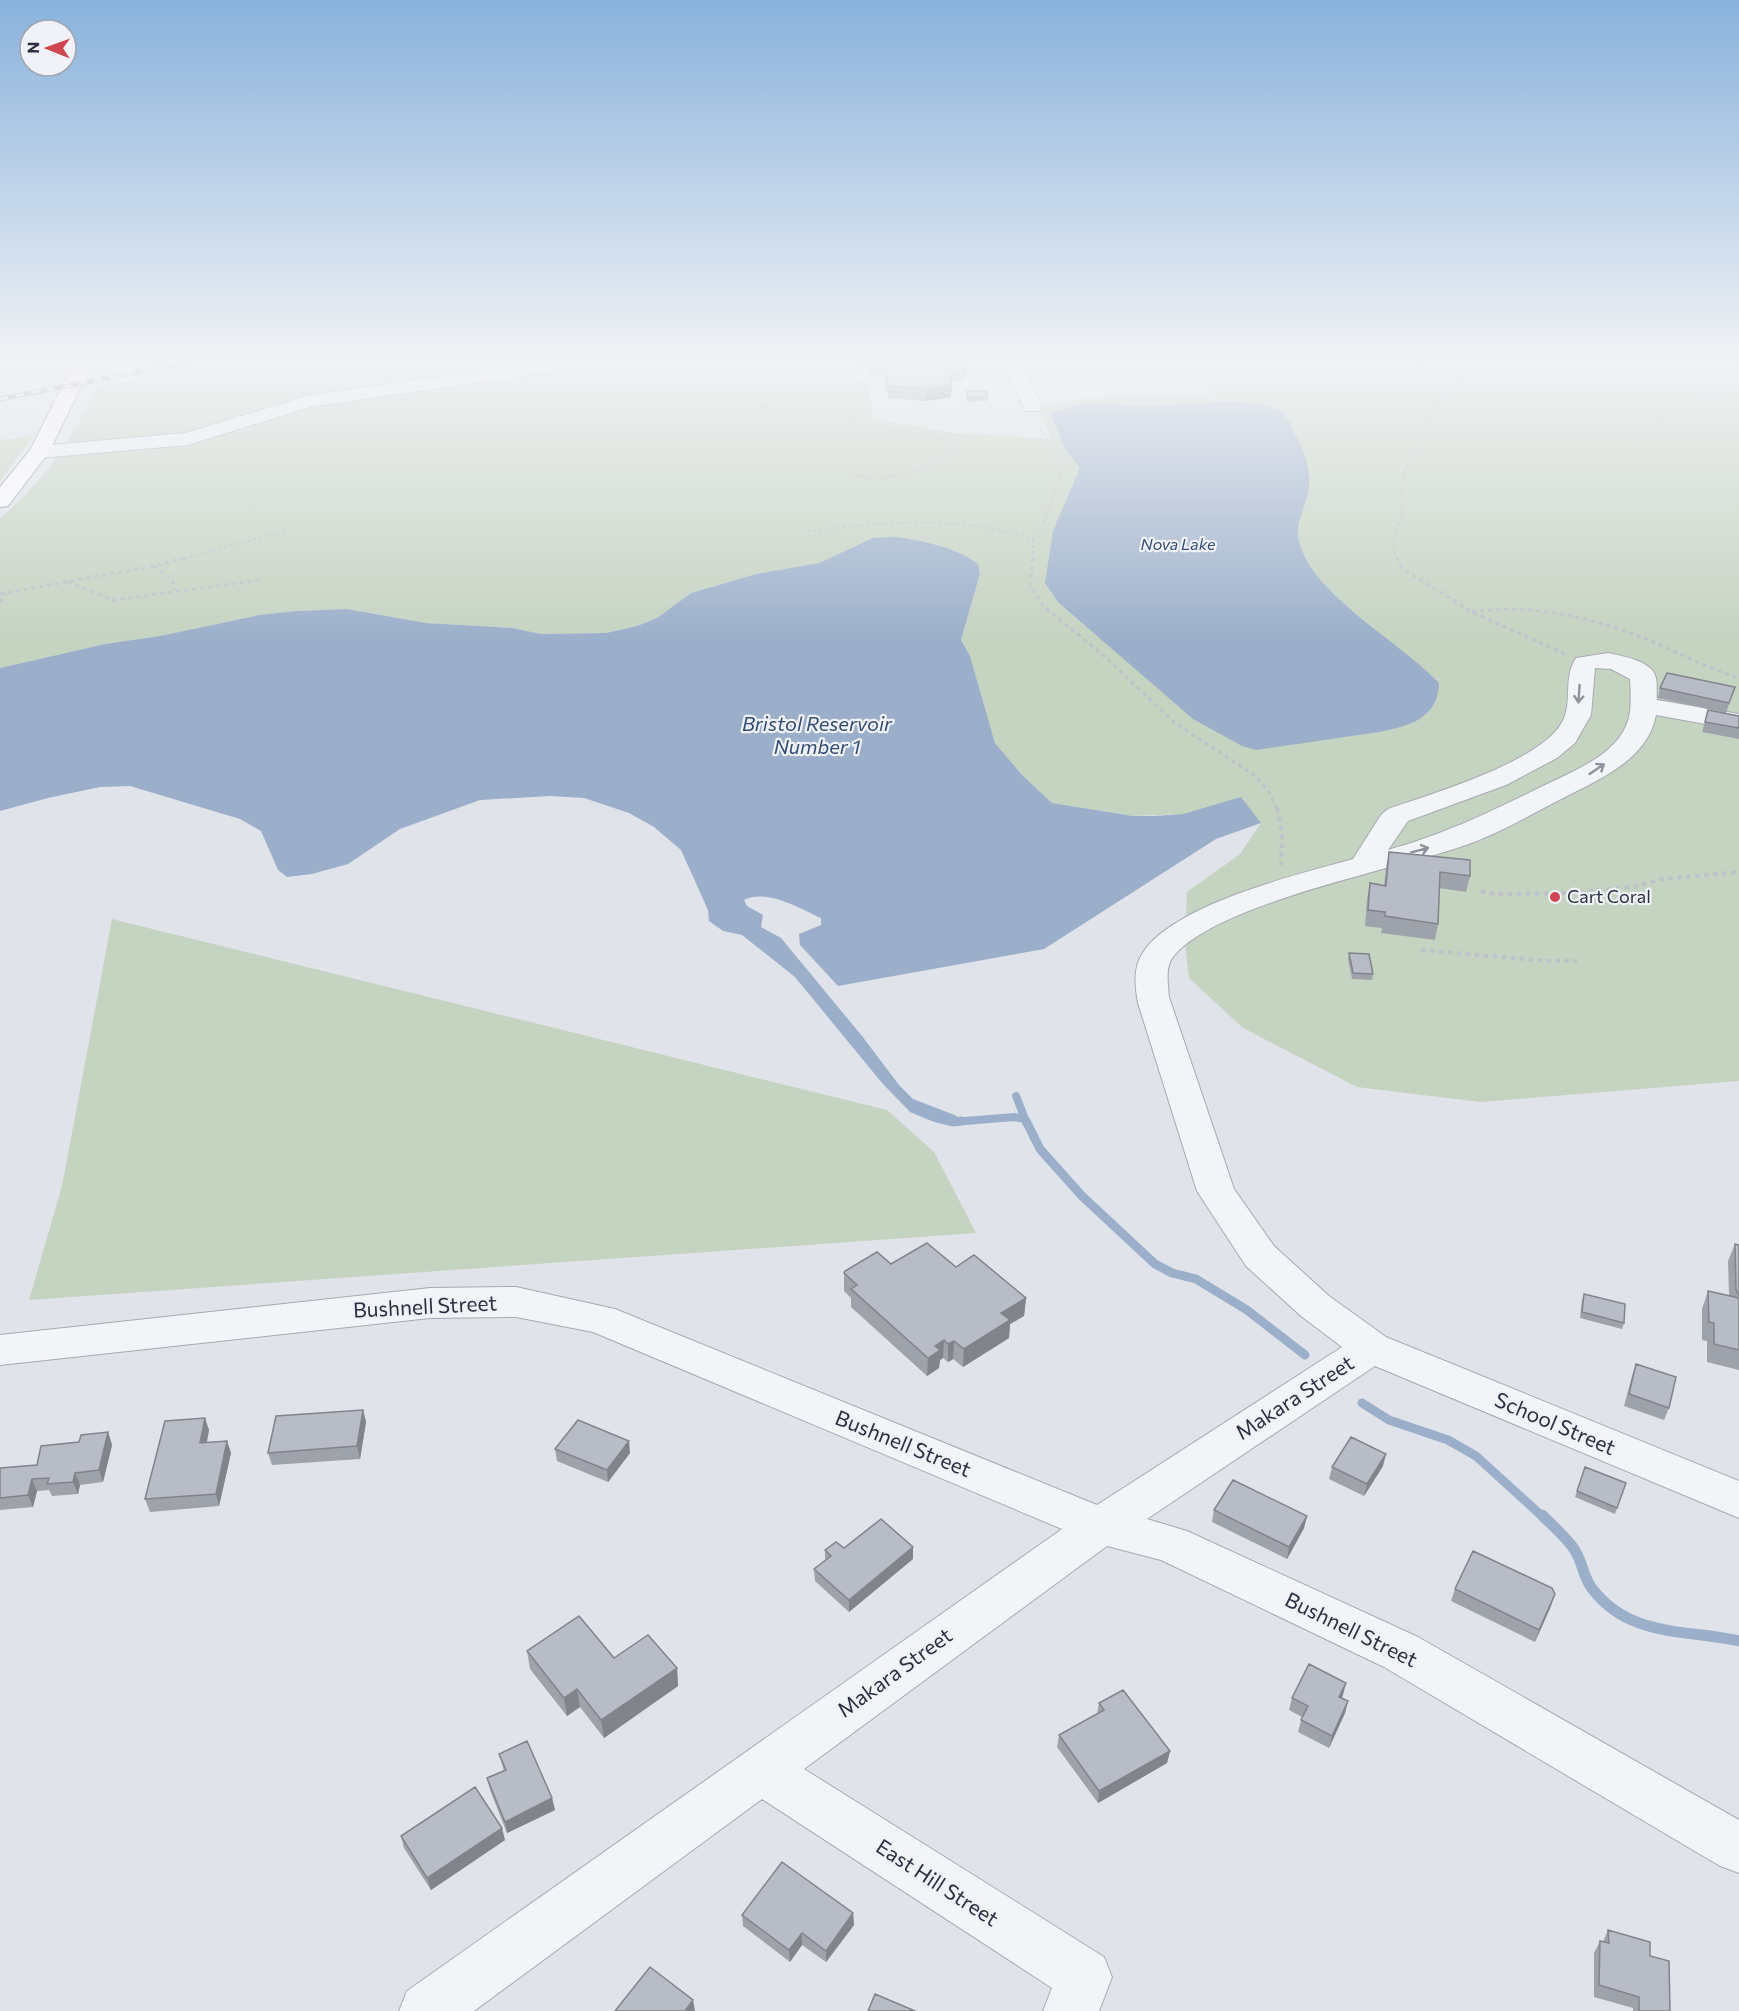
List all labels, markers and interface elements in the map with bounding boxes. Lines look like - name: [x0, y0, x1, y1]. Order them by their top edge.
- north arrow: [18, 18, 78, 78]
- text: N: [23, 42, 42, 54]
- water label: Nova Lake: [1141, 534, 1216, 553]
- one-way arrow: [1574, 684, 1585, 704]
- water label: Bristol Reservoir Number 1: [742, 711, 893, 758]
- one-way arrow: [1588, 762, 1605, 775]
- one-way arrow: [1410, 844, 1429, 855]
- place label: Cart Coral: [1567, 885, 1651, 907]
- marker: Cart Coral: [1548, 890, 1562, 904]
- street label: Bushnell Street: [352, 1289, 497, 1322]
- street label: Makara Street: [1230, 1349, 1358, 1444]
- street label: School Street: [1492, 1386, 1620, 1459]
- street label: Bushnell Street: [832, 1404, 975, 1481]
- street label: Bushnell Street: [1281, 1586, 1422, 1671]
- street label: Makara Street: [832, 1622, 956, 1722]
- street label: East Hill Street: [872, 1833, 1004, 1931]

